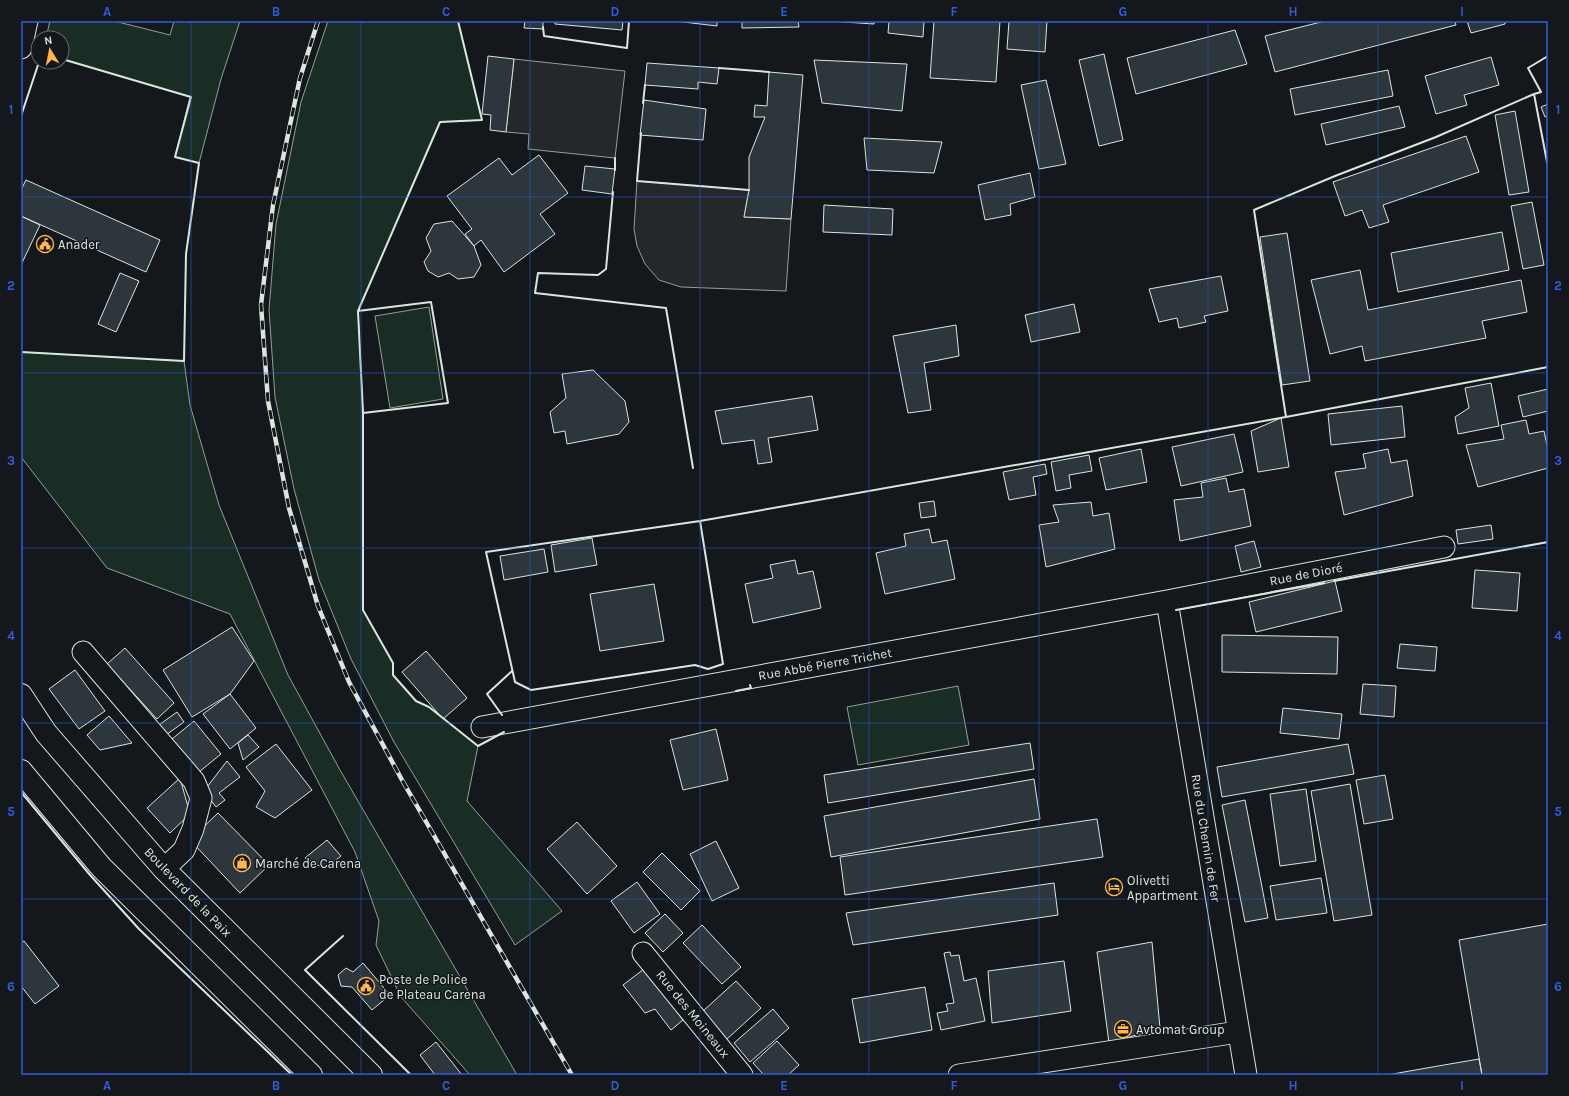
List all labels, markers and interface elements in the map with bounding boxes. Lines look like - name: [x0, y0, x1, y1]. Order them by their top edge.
- text: A: [103, 4, 111, 19]
- text: B: [272, 4, 280, 19]
- text: C: [442, 4, 450, 19]
- text: D: [611, 4, 620, 19]
- text: E: [780, 4, 788, 19]
- text: F: [950, 4, 958, 19]
- text: G: [1119, 4, 1127, 19]
- text: H: [1288, 4, 1298, 19]
- text: I: [1460, 4, 1464, 19]
- north arrow: [30, 30, 70, 70]
- text: N: [43, 34, 53, 48]
- text: 1: [9, 102, 13, 117]
- text: 1: [1556, 102, 1560, 117]
- public building icon: Anader: [35, 234, 55, 254]
- place label: Anader: [58, 237, 100, 252]
- text: 2: [7, 278, 15, 293]
- text: 2: [1554, 278, 1562, 293]
- text: 3: [7, 453, 15, 468]
- text: 3: [1554, 453, 1562, 468]
- street label: Rue de Dioré: [1268, 560, 1344, 588]
- text: 4: [7, 628, 15, 643]
- text: 4: [1554, 628, 1562, 643]
- street label: Rue Abbé Pierre Trichet: [757, 645, 893, 683]
- street label: Rue du Chemin de Fer: [1189, 773, 1224, 903]
- text: 5: [7, 804, 15, 819]
- text: 5: [1554, 804, 1562, 819]
- street label: Boulevard de la Paix: [141, 844, 235, 940]
- shop icon: Marché de Carena: [232, 853, 252, 873]
- place label: Marché de Carena: [255, 856, 361, 871]
- place label: Olivetti Appartment: [1127, 873, 1198, 903]
- hotel icon: Olivetti Appartment: [1104, 877, 1124, 897]
- street label: Rue des Moineaux: [653, 967, 733, 1061]
- place label: Poste de Police de Plateau Carena: [379, 972, 486, 1002]
- public building icon: Poste de Police de Plateau Carena: [356, 976, 376, 996]
- text: 6: [7, 979, 15, 994]
- text: 6: [1554, 979, 1562, 994]
- office icon: Avtomat Group: [1113, 1019, 1133, 1039]
- place label: Avtomat Group: [1136, 1022, 1225, 1037]
- text: A: [103, 1078, 111, 1093]
- text: B: [272, 1078, 280, 1093]
- text: C: [442, 1078, 450, 1093]
- text: D: [611, 1078, 620, 1093]
- text: E: [780, 1078, 788, 1093]
- text: F: [950, 1078, 958, 1093]
- text: G: [1119, 1078, 1127, 1093]
- text: H: [1288, 1078, 1298, 1093]
- text: I: [1460, 1078, 1464, 1093]

